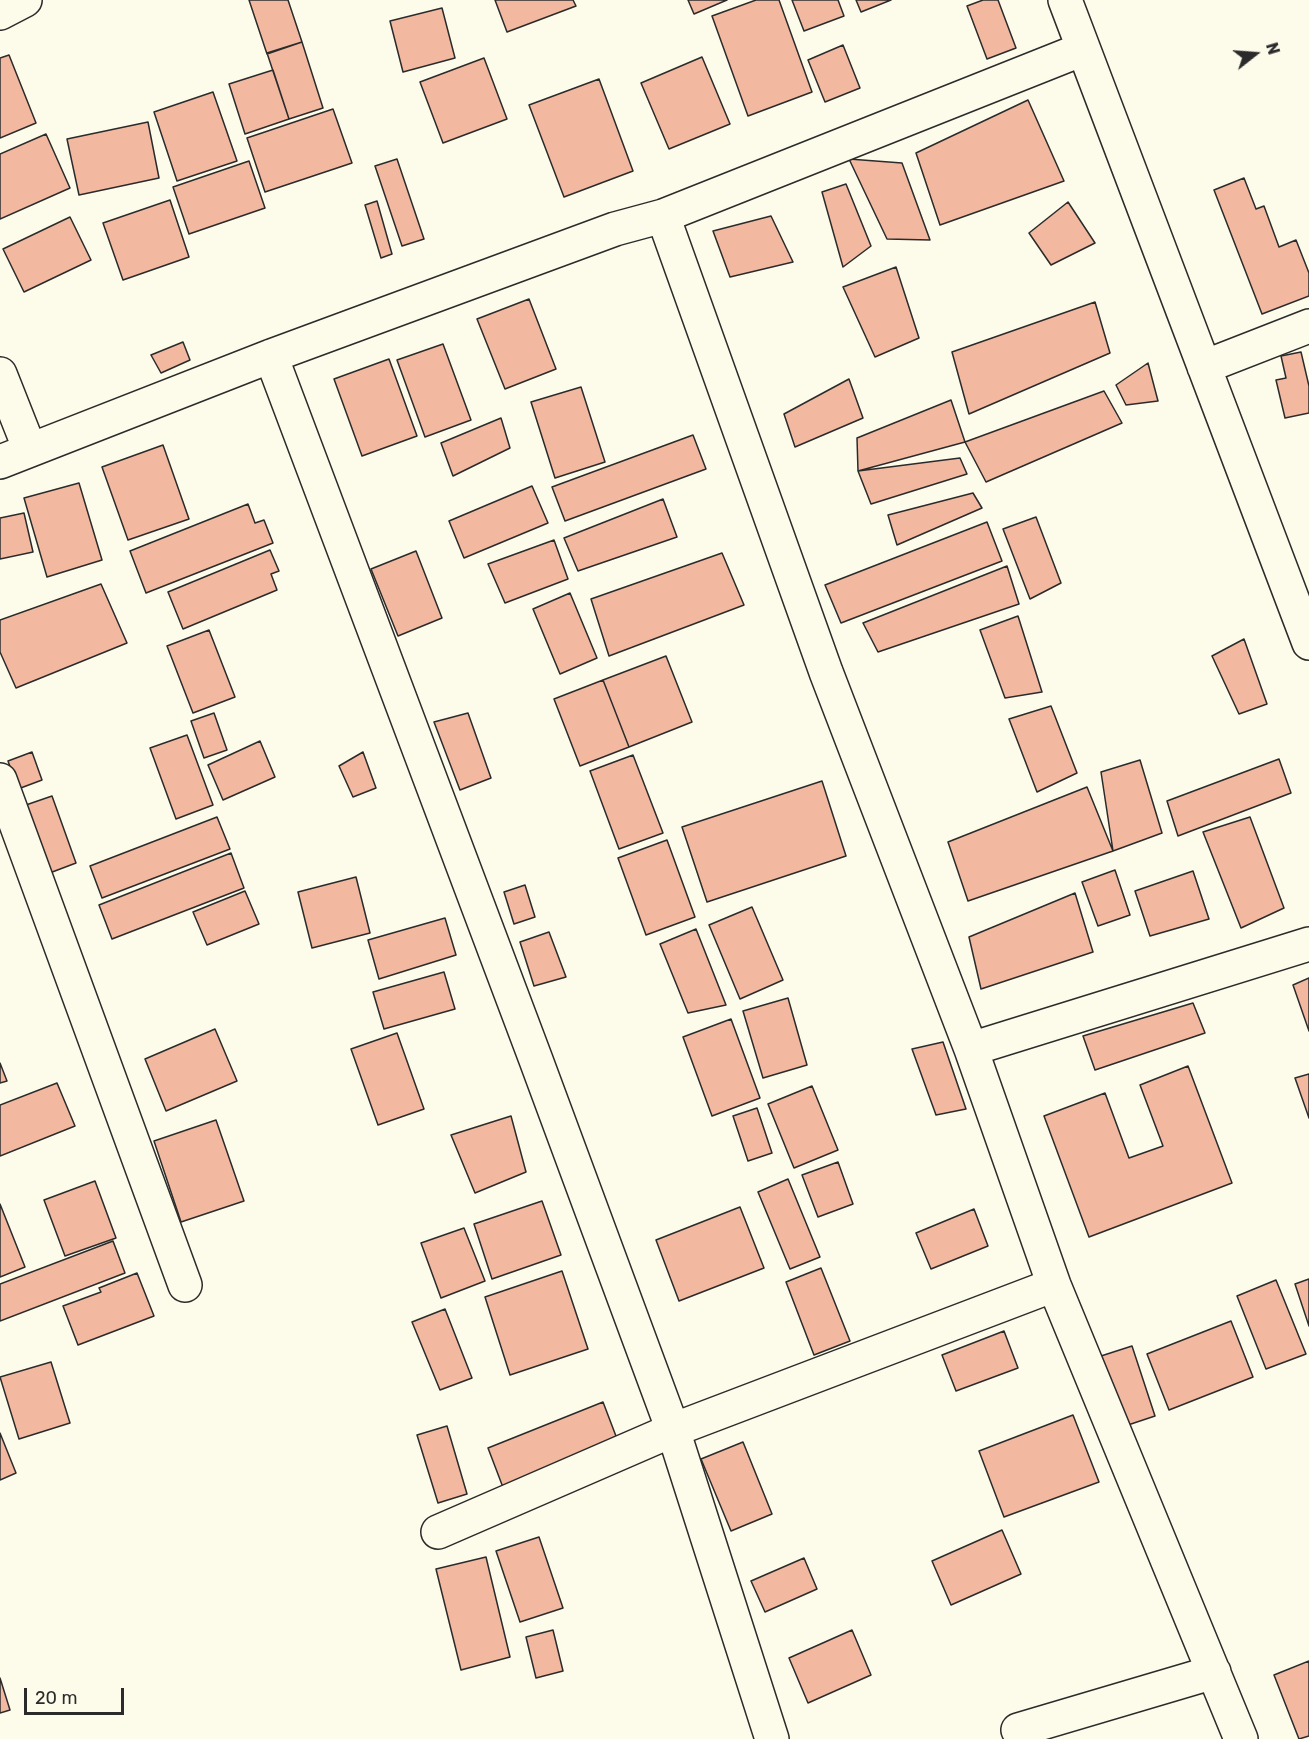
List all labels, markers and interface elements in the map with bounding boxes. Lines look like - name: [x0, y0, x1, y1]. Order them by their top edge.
- north arrow: [1225, 24, 1285, 84]
- text: N: [1262, 40, 1283, 57]
- scale bar: [27, 1676, 128, 1714]
- text: 20 m: [35, 1687, 77, 1709]

